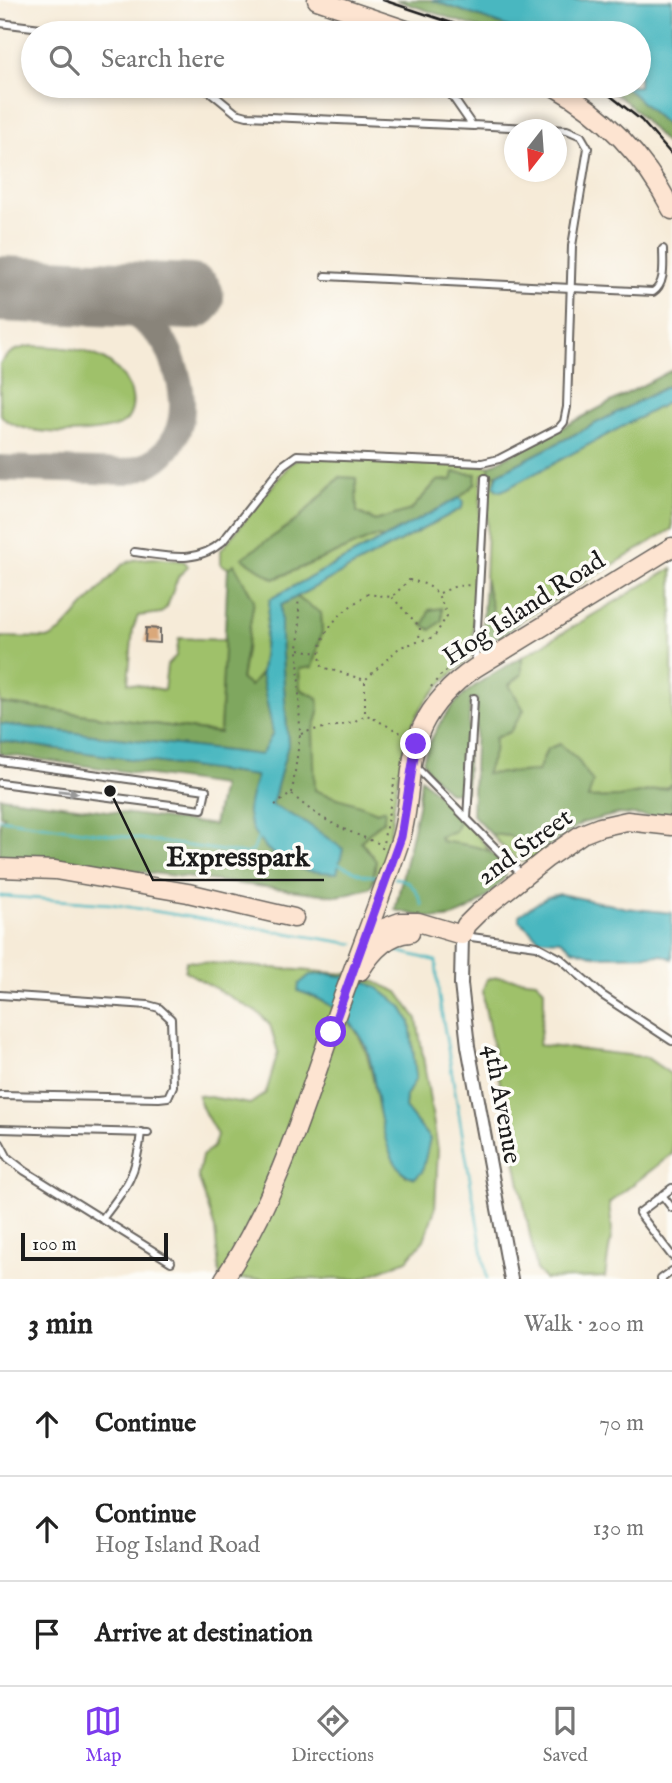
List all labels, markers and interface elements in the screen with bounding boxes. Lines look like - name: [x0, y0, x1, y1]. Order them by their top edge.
- search box: [21, 21, 651, 98]
- icon: search: [45, 41, 83, 79]
- text: Search here: [101, 43, 225, 76]
- north arrow: [504, 119, 567, 182]
- street label: Hog Island Road: [437, 544, 611, 674]
- route end: [400, 728, 431, 759]
- one-way arrow: [57, 787, 79, 798]
- street label: 2nd Street: [471, 801, 579, 893]
- callout: Expresspark: [153, 831, 324, 880]
- text: Expresspark: [166, 841, 311, 876]
- route start: [315, 1016, 346, 1047]
- street label: 4th Avenue: [475, 1042, 529, 1166]
- scale bar: [21, 1230, 168, 1262]
- text: 100 m: [32, 1233, 76, 1257]
- text: 3 min: [28, 1306, 93, 1344]
- text: Walk · 200 m: [524, 1310, 644, 1339]
- icon: ahead: [28, 1405, 66, 1443]
- text: Continue: [95, 1407, 196, 1440]
- text: 70 m: [599, 1409, 644, 1438]
- text: Continue: [95, 1498, 196, 1531]
- icon: ahead: [28, 1510, 66, 1548]
- text: 130 m: [593, 1514, 644, 1543]
- text: Hog Island Road: [95, 1531, 260, 1560]
- icon: arrive: [28, 1615, 66, 1653]
- text: Arrive at destination: [95, 1617, 313, 1650]
- tab: Map: [84, 1702, 122, 1768]
- tab: Directions: [291, 1702, 374, 1768]
- tab: Saved: [543, 1702, 588, 1768]

